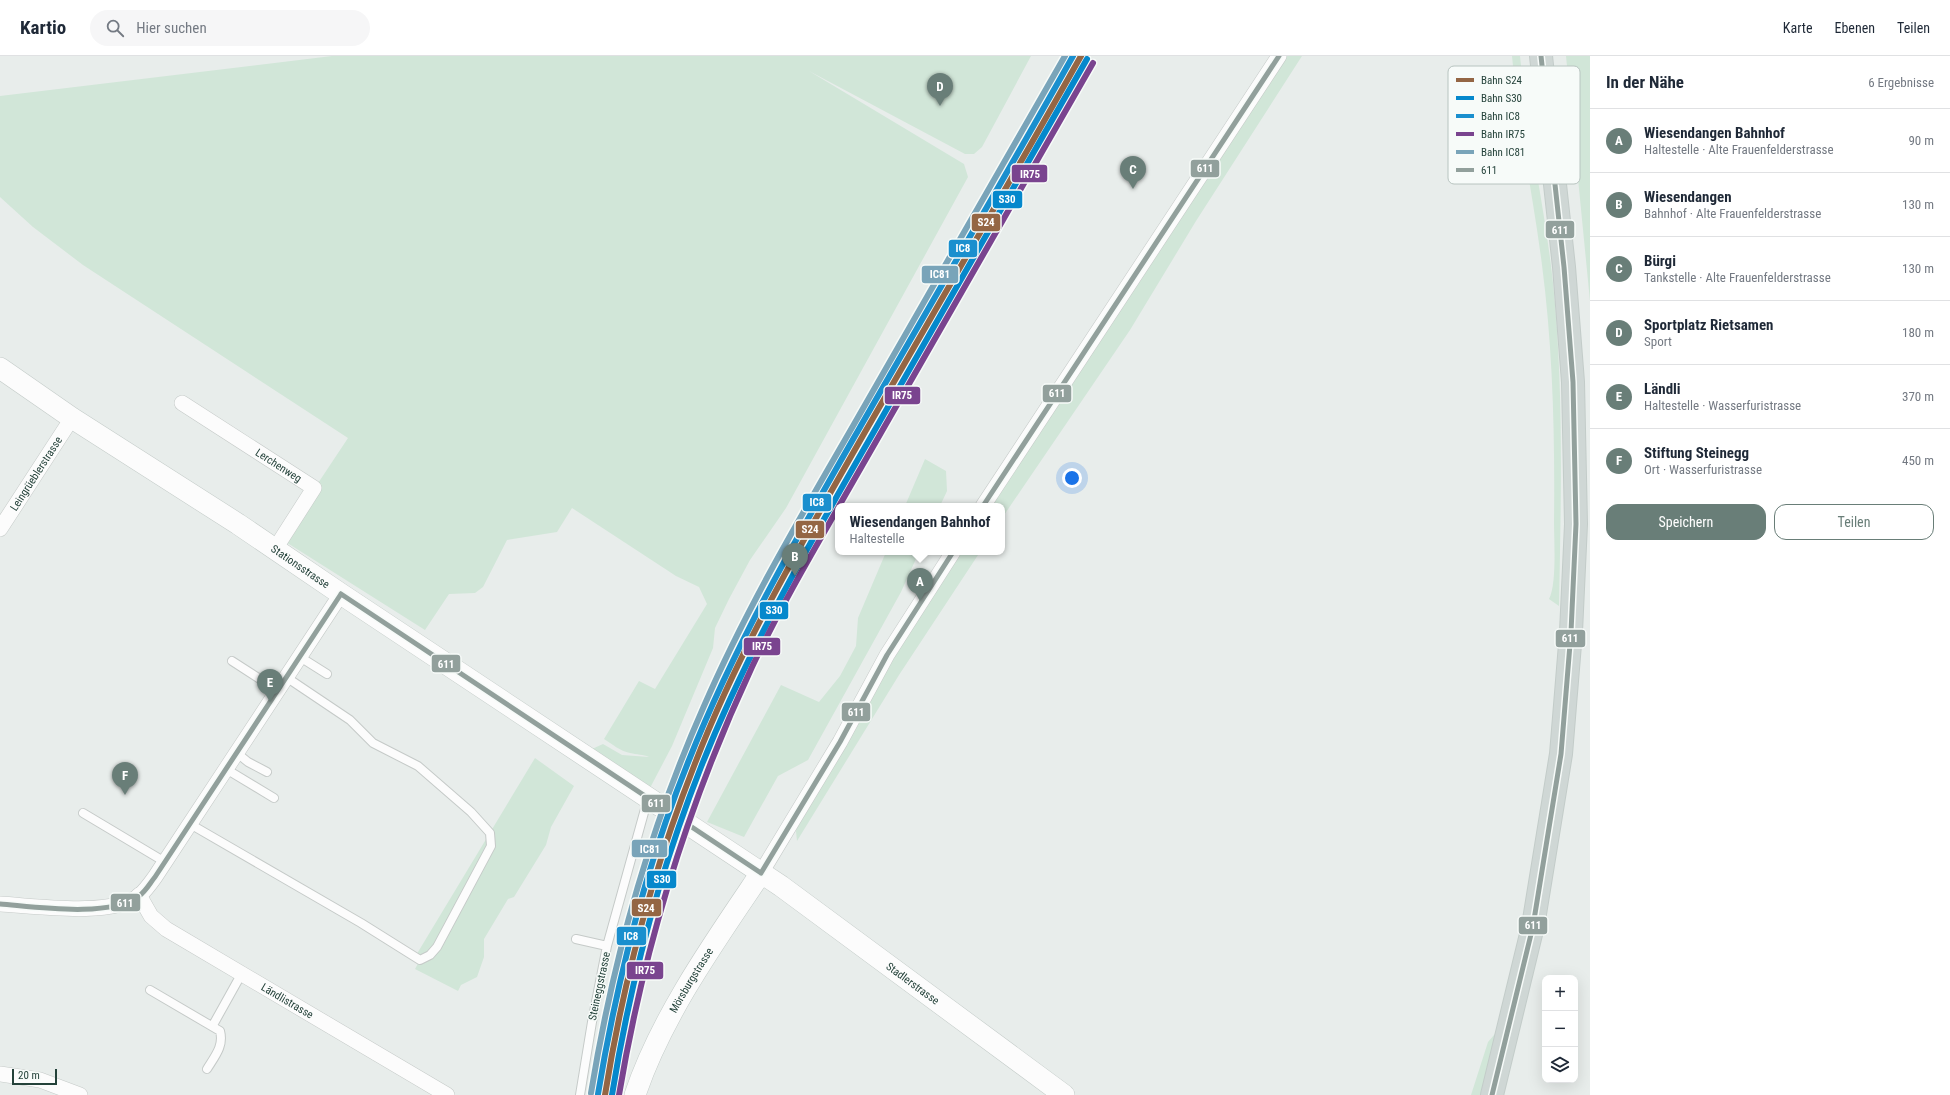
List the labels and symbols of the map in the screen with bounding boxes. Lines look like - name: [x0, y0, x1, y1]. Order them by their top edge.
- legend: [1448, 66, 1580, 184]
- pin: D: [927, 73, 953, 106]
- text: Bahn S24: [1481, 74, 1523, 87]
- text: Bahn S30: [1481, 92, 1522, 105]
- text: Bahn IC8: [1481, 110, 1520, 123]
- text: Bahn IR75: [1481, 128, 1525, 141]
- text: Bahn IC81: [1481, 146, 1525, 159]
- pin: C: [1120, 156, 1146, 189]
- line badge: 611: [1190, 159, 1220, 178]
- text: 611: [1197, 162, 1213, 175]
- line badge: IR75: [1011, 164, 1048, 183]
- text: 611: [1481, 164, 1497, 177]
- text: IR75: [1020, 168, 1041, 181]
- line badge: S30: [992, 190, 1023, 209]
- text: S30: [998, 193, 1016, 206]
- line badge: S24: [971, 213, 1001, 232]
- text: S24: [977, 216, 995, 229]
- line badge: 611: [1545, 220, 1575, 239]
- text: 611: [1552, 224, 1568, 237]
- line badge: IC8: [948, 239, 978, 258]
- text: IC8: [956, 242, 971, 255]
- line badge: IC81: [921, 265, 959, 284]
- text: IC81: [930, 268, 950, 281]
- line badge: 611: [1042, 384, 1072, 403]
- line badge: IR75: [884, 386, 921, 405]
- text: 611: [1049, 387, 1065, 400]
- text: IR75: [892, 389, 913, 402]
- street label: Leingrüeblerstrasse: [7, 434, 65, 513]
- street label: Lerchenweg: [253, 446, 304, 485]
- your location: [1062, 468, 1082, 488]
- line badge: IC8: [802, 493, 832, 512]
- text: IC8: [810, 496, 825, 509]
- line badge: S24: [795, 520, 825, 539]
- text: S24: [801, 523, 819, 536]
- street label: Stationsstrasse: [268, 542, 332, 591]
- pin: B: [782, 543, 808, 576]
- pin: A: [907, 568, 933, 601]
- line badge: S30: [759, 601, 789, 620]
- text: S30: [765, 604, 783, 617]
- line badge: 611: [1555, 629, 1586, 648]
- text: 611: [1562, 632, 1578, 645]
- line badge: IR75: [743, 637, 781, 656]
- text: IR75: [752, 640, 773, 653]
- line badge: 611: [431, 654, 461, 673]
- text: 611: [438, 658, 454, 671]
- pin: E: [257, 669, 283, 702]
- line badge: 611: [841, 702, 871, 722]
- text: 611: [848, 706, 864, 719]
- pin: F: [112, 762, 138, 795]
- line badge: 611: [641, 794, 671, 813]
- text: 611: [648, 797, 664, 810]
- line badge: IC81: [631, 839, 668, 858]
- text: IC81: [640, 843, 660, 856]
- line badge: S30: [646, 870, 677, 889]
- text: S30: [653, 873, 671, 886]
- line badge: 611: [110, 893, 141, 912]
- text: 611: [117, 897, 133, 910]
- line badge: S24: [631, 898, 662, 917]
- text: S24: [637, 902, 655, 915]
- line badge: 611: [1518, 916, 1548, 935]
- text: 611: [1525, 919, 1541, 932]
- line badge: IC8: [616, 926, 647, 946]
- text: IC8: [624, 930, 639, 943]
- street label: Mörsburgstrasse: [667, 945, 716, 1015]
- street label: Steineggstrasse: [586, 951, 613, 1022]
- street label: Stadlerstrasse: [883, 960, 942, 1008]
- line badge: IR75: [626, 961, 664, 980]
- text: IR75: [635, 964, 656, 977]
- street label: Ländlistrasse: [259, 981, 316, 1022]
- scale bar: [12, 1067, 57, 1086]

